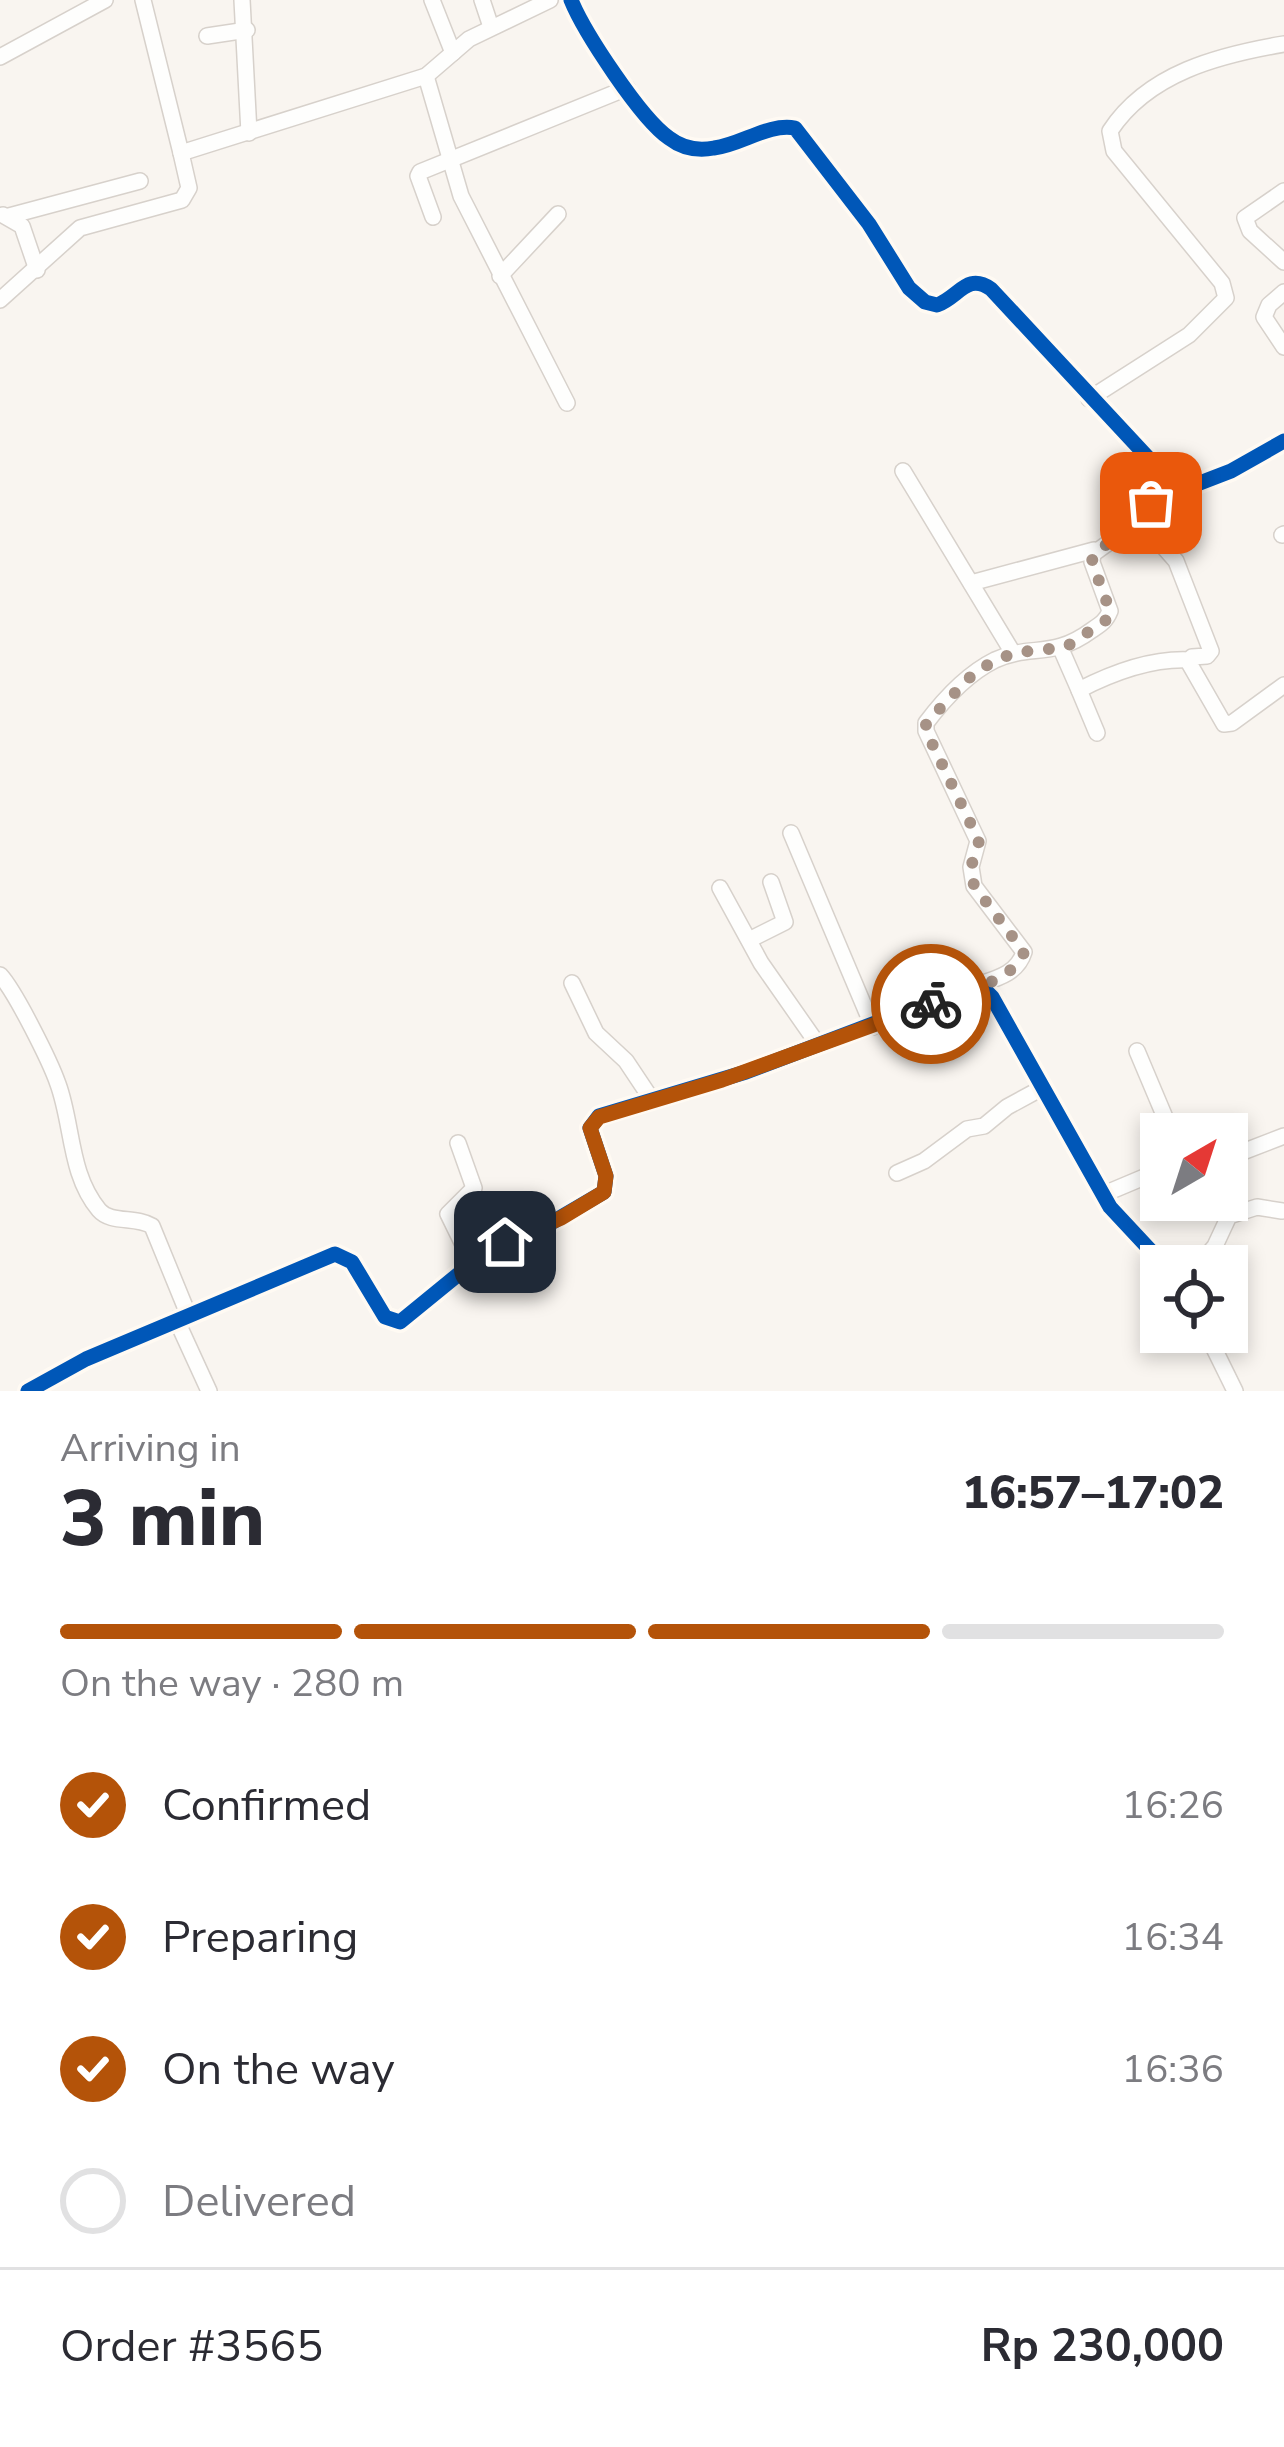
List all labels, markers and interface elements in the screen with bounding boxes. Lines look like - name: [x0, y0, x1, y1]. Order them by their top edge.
- pin: [1100, 452, 1202, 554]
- icon: bag: [1118, 470, 1184, 536]
- courier: [871, 944, 991, 1064]
- icon: bike: [898, 971, 964, 1037]
- north arrow: [1140, 1113, 1248, 1221]
- map controls: [1140, 1113, 1248, 1353]
- pin: [454, 1191, 556, 1293]
- icon: home: [472, 1209, 538, 1275]
- button: locate: [1140, 1245, 1248, 1353]
- text: Arriving in: [60, 1422, 241, 1475]
- text: 16:57–17:02: [962, 1463, 1224, 1524]
- text: 3 min: [60, 1466, 265, 1573]
- text: On the way · 280 m: [60, 1657, 404, 1710]
- icon: check: [60, 1772, 126, 1838]
- text: Confirmed: [162, 1775, 371, 1836]
- text: 16:26: [1122, 1779, 1224, 1832]
- icon: check: [60, 1904, 126, 1970]
- text: Preparing: [162, 1907, 358, 1968]
- text: 16:34: [1122, 1911, 1224, 1964]
- icon: check: [60, 2036, 126, 2102]
- text: On the way: [162, 2039, 395, 2100]
- text: 16:36: [1122, 2043, 1224, 2096]
- text: Delivered: [162, 2171, 356, 2232]
- text: Order #3565: [60, 2316, 323, 2377]
- text: Rp 230,000: [981, 2316, 1224, 2377]

